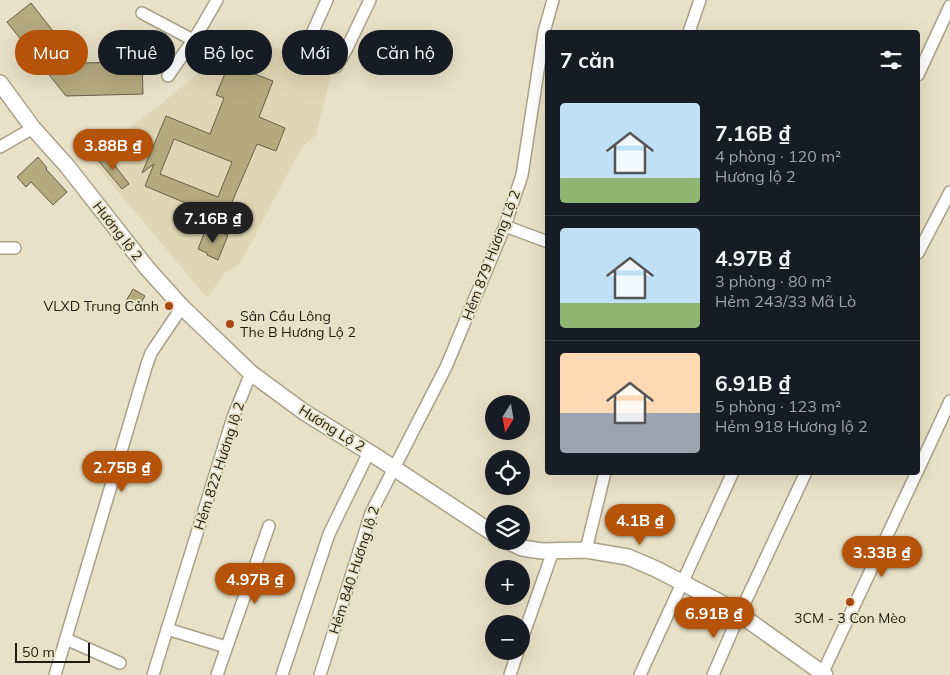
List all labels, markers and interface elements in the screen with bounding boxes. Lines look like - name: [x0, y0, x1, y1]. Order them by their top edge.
- chip: Mua: [15, 30, 88, 75]
- chip: Thuê: [98, 30, 175, 75]
- chip: Bộ lọc: [185, 30, 272, 75]
- chip: Mới: [282, 30, 348, 75]
- chip: Căn hộ: [358, 30, 453, 75]
- icon: filters: [877, 46, 905, 74]
- text: 7 căn: [560, 47, 615, 73]
- text: 7.16B ₫: [715, 120, 791, 146]
- icon: home: [600, 123, 660, 183]
- pin: 3.88B ₫: [67, 128, 159, 171]
- text: 3.88B ₫: [84, 135, 142, 155]
- text: 4 phòng · 120 m²: [715, 146, 841, 166]
- text: Hương lộ 2: [715, 166, 796, 186]
- street label: Hẻm 879 Hương Lộ 2: [458, 187, 524, 323]
- street label: Hương lộ 2: [89, 198, 147, 264]
- pin: 7.16B ₫: [167, 202, 259, 244]
- text: 7.16B ₫: [184, 208, 242, 228]
- text: 4.97B ₫: [715, 245, 791, 271]
- icon: home: [600, 248, 660, 308]
- text: 3 phòng · 80 m²: [715, 271, 831, 291]
- text: Hẻm 243/33 Mã Lò: [715, 291, 856, 311]
- place label: VLXD Trung Cảnh: [43, 297, 159, 315]
- marker: VLXD Trung Cảnh: [163, 300, 175, 312]
- place label: Sân Cầu Lông The B Hương Lộ 2: [240, 307, 356, 341]
- marker: Sân Cầu Lông The B Hương Lộ 2: [224, 318, 236, 330]
- text: 6.91B ₫: [715, 370, 791, 396]
- icon: home: [600, 373, 660, 433]
- north arrow: [485, 395, 530, 440]
- map controls: [485, 395, 530, 660]
- text: 5 phòng · 123 m²: [715, 396, 841, 416]
- street label: Hẻm 822 Hương lộ 2: [190, 400, 248, 532]
- street label: Hương Lộ 2: [296, 401, 368, 455]
- text: Hẻm 918 Hương lộ 2: [715, 416, 868, 436]
- pin: 2.75B ₫: [76, 450, 168, 493]
- button: locate: [485, 450, 530, 495]
- text: 2.75B ₫: [93, 457, 151, 477]
- street label: Hẻm 840 Hương lộ 2: [325, 504, 383, 636]
- pin: 4.1B ₫: [599, 504, 681, 546]
- button: layers: [485, 505, 530, 550]
- text: 4.1B ₫: [616, 510, 664, 530]
- pin: 3.33B ₫: [836, 536, 928, 578]
- text: 3.33B ₫: [853, 542, 911, 562]
- button: +: [485, 560, 530, 605]
- pin: 4.97B ₫: [209, 562, 301, 605]
- text: 4.97B ₫: [226, 569, 284, 589]
- pin: 6.91B ₫: [668, 596, 760, 639]
- marker: 3CM - 3 Con Mèo: [844, 596, 856, 608]
- text: 6.91B ₫: [685, 603, 743, 623]
- place label: 3CM - 3 Con Mèo: [794, 609, 906, 627]
- button: −: [485, 615, 530, 660]
- scale bar: [15, 640, 90, 663]
- text: 50 m: [22, 643, 55, 661]

